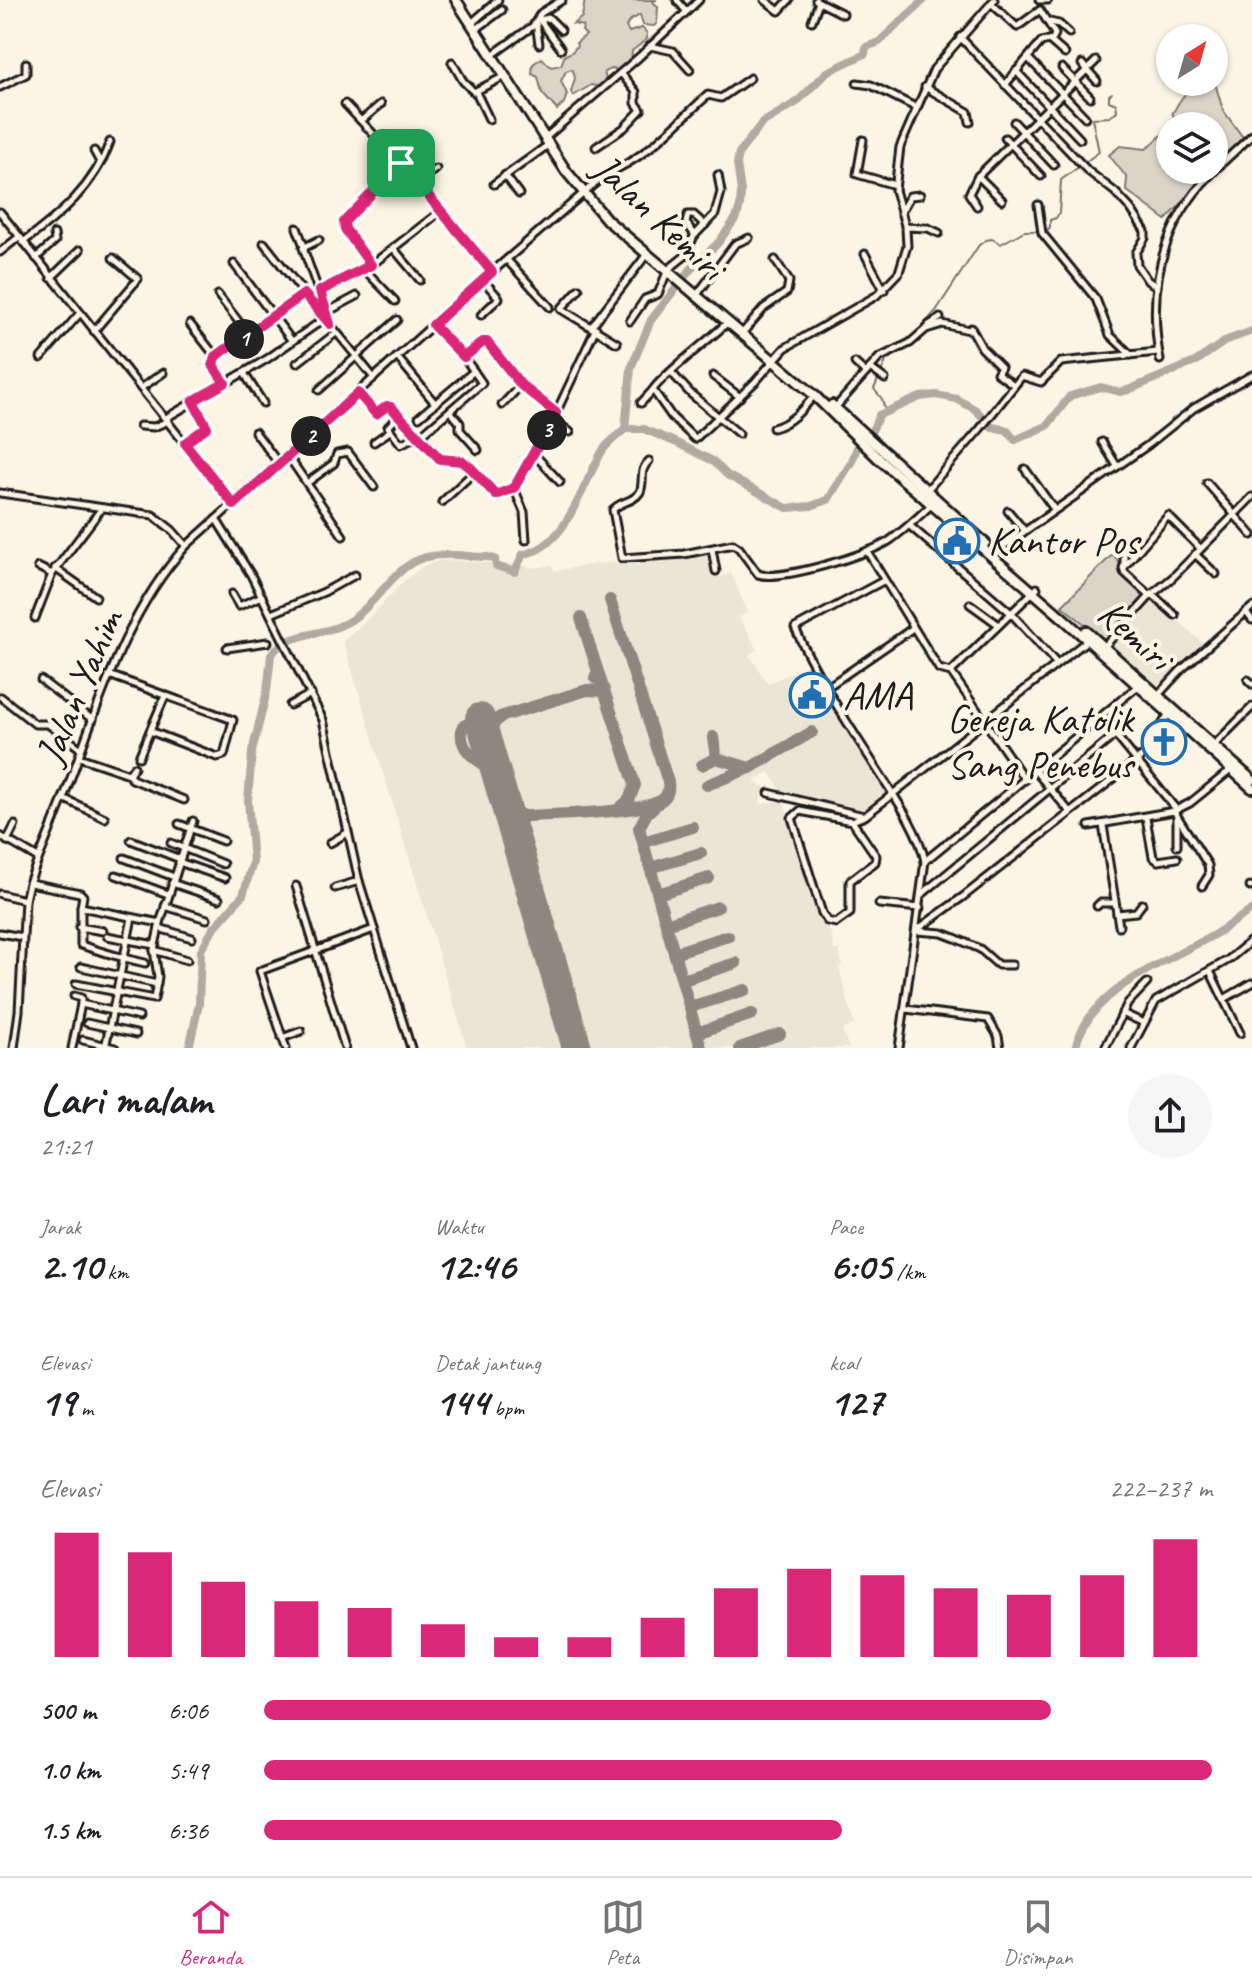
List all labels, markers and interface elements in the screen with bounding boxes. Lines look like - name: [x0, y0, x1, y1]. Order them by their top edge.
- north arrow: [1156, 24, 1228, 96]
- map controls: [1156, 24, 1228, 184]
- button: layers: [1156, 112, 1228, 184]
- pin: [367, 129, 435, 197]
- icon: arrive: [379, 141, 423, 185]
- street label: Jalan Kemiri: [581, 142, 739, 294]
- pin: 1: [224, 319, 264, 359]
- text: 1: [239, 325, 249, 353]
- pin: 3: [527, 410, 567, 450]
- pin: 2: [291, 416, 331, 456]
- text: 3: [542, 416, 552, 444]
- text: 2: [306, 422, 316, 450]
- place label: Kantor Pos: [988, 516, 1142, 566]
- public building icon: Kantor Pos: [933, 517, 981, 565]
- street label: Kemiri: [1087, 589, 1186, 684]
- street label: Jalan Yahim: [24, 599, 135, 773]
- place label: AMA: [843, 670, 913, 720]
- public building icon: AMA: [788, 671, 836, 719]
- place label: Gereja Katolik Sang Penebus: [947, 694, 1136, 790]
- church icon: Gereja Katolik Sang Penebus: [1140, 718, 1188, 766]
- text: Lari malam: [40, 1072, 211, 1127]
- button: share: [1128, 1074, 1212, 1158]
- text: 21:21: [40, 1130, 92, 1163]
- text: Jarak: [40, 1213, 81, 1241]
- text: Waktu: [435, 1213, 484, 1241]
- text: Pace: [829, 1213, 863, 1241]
- text: 2.10: [40, 1241, 102, 1291]
- text: 12:46: [435, 1241, 515, 1291]
- text: 6:05: [829, 1241, 891, 1291]
- text: km: [102, 1258, 129, 1286]
- text: /km: [891, 1258, 926, 1286]
- text: Elevasi: [40, 1349, 90, 1377]
- text: Detak jantung: [435, 1349, 541, 1377]
- text: kcal: [829, 1349, 858, 1377]
- text: 19: [40, 1377, 76, 1427]
- text: 144: [435, 1377, 489, 1427]
- text: 127: [829, 1377, 883, 1427]
- text: m: [76, 1394, 93, 1422]
- text: bpm: [489, 1394, 524, 1422]
- text: Elevasi: [40, 1472, 99, 1505]
- text: 222–237 m: [1109, 1472, 1212, 1505]
- text: 500 m: [40, 1694, 96, 1727]
- text: 6:06: [168, 1694, 208, 1727]
- text: 1.0 km: [40, 1754, 100, 1787]
- text: 5:49: [168, 1754, 208, 1787]
- text: 1.5 km: [40, 1814, 100, 1847]
- text: 6:36: [168, 1814, 208, 1847]
- tab: Beranda: [179, 1895, 242, 1971]
- tab: Peta: [601, 1895, 645, 1971]
- tab: Disimpan: [1003, 1895, 1073, 1971]

